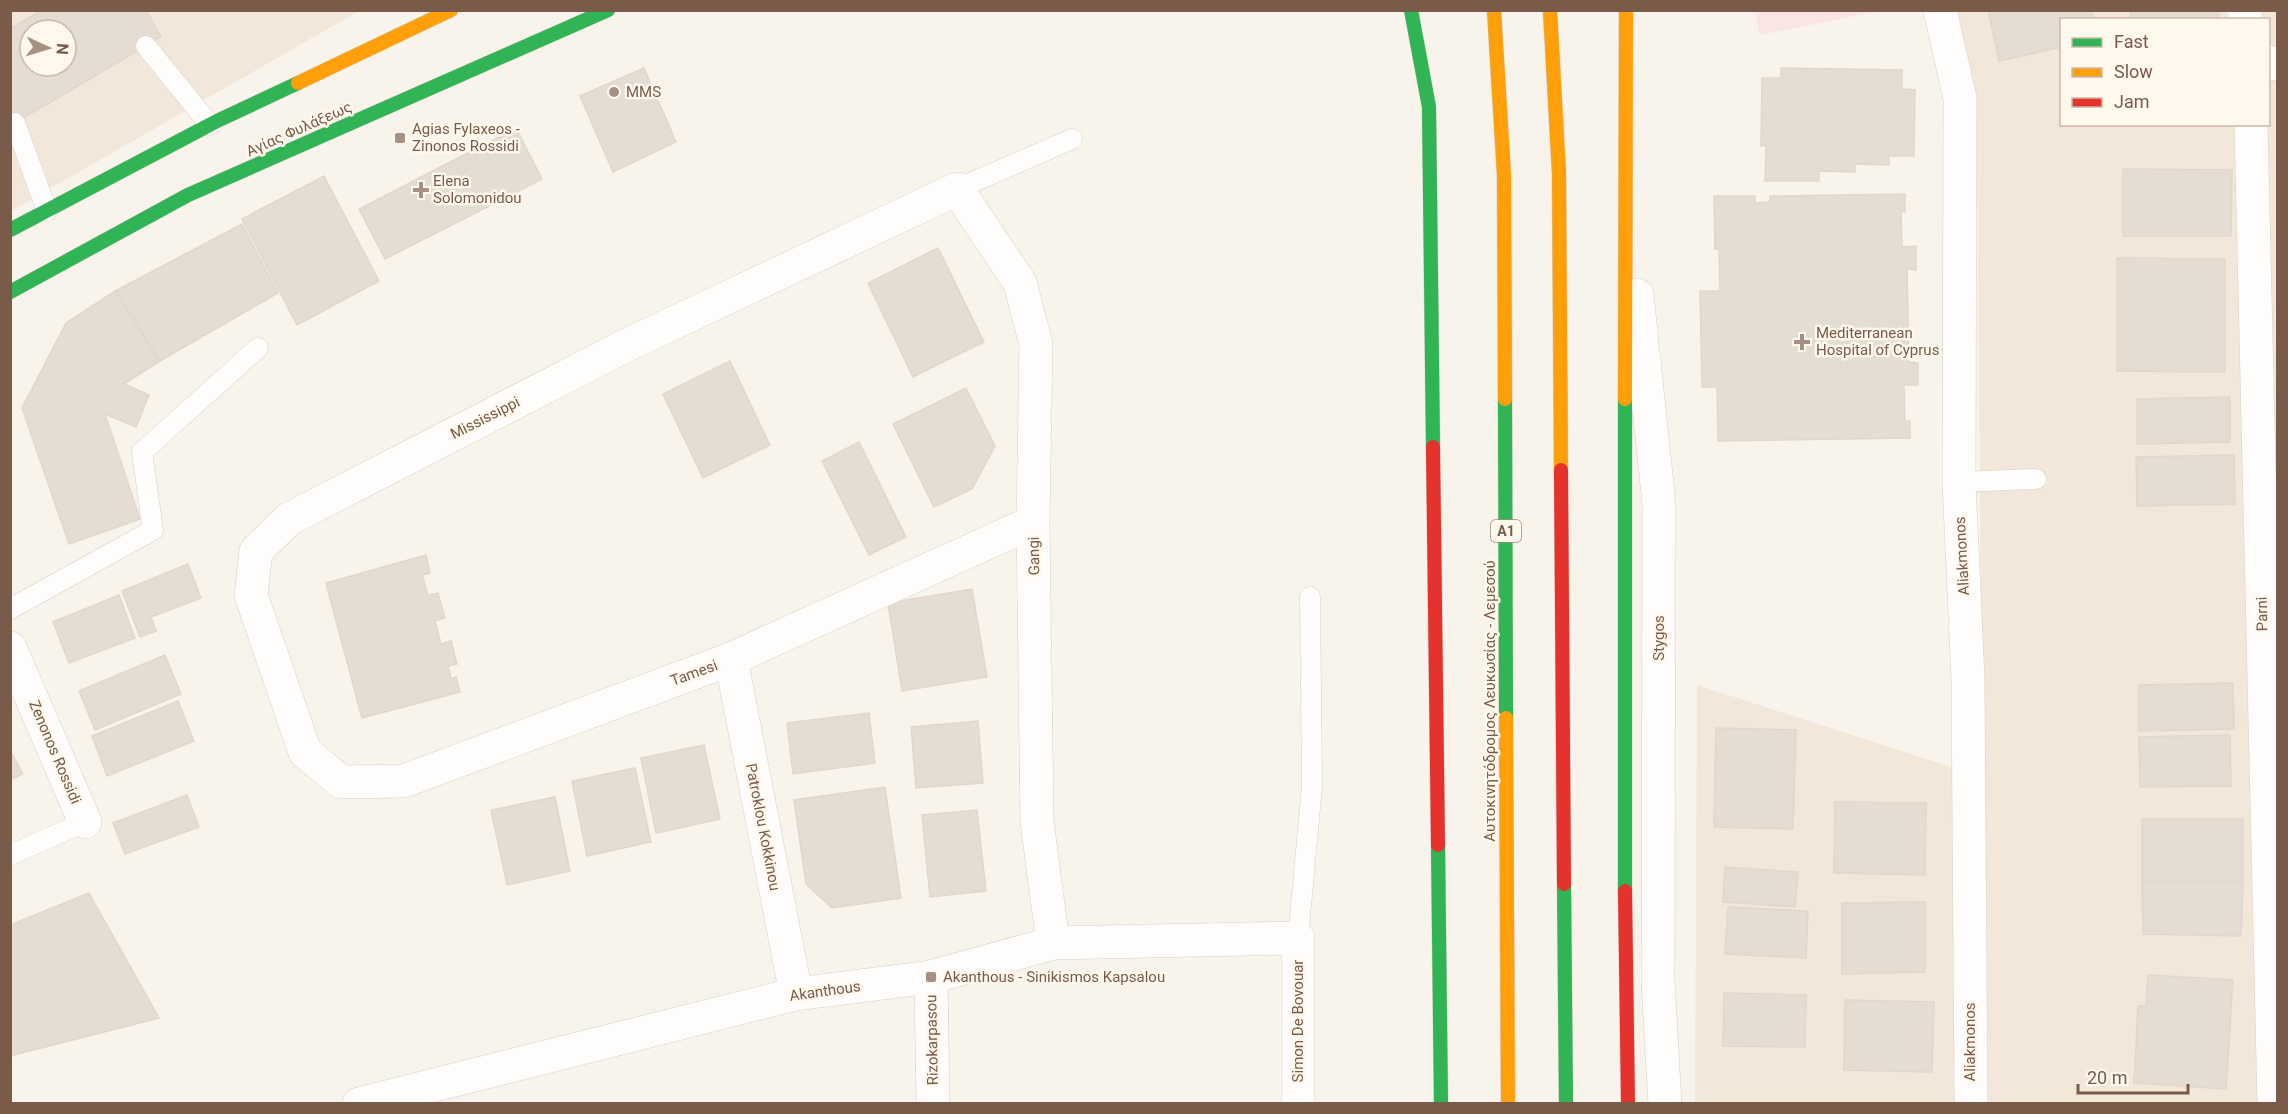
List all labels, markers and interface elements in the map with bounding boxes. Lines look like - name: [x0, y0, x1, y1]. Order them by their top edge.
- north arrow: [18, 18, 78, 78]
- legend: [2060, 18, 2270, 126]
- text: Fast: [2114, 31, 2149, 52]
- text: N: [53, 43, 72, 55]
- text: Slow: [2114, 61, 2153, 82]
- place label: MMS: [626, 83, 661, 101]
- marker: MMS: [607, 85, 621, 99]
- text: Jam: [2114, 91, 2150, 112]
- street label: Αγίας Φυλάξεως: [243, 98, 355, 160]
- place label: Agias Fylaxeos - Zinonos Rossidi: [412, 120, 520, 155]
- marker: Agias Fylaxeos - Zinonos Rossidi: [393, 131, 407, 145]
- place label: Elena Solomonidou: [433, 172, 522, 207]
- marker: Elena Solomonidou: [414, 183, 428, 197]
- place label: Mediterranean Hospital of Cyprus: [1816, 324, 1939, 359]
- marker: Mediterranean Hospital of Cyprus: [1793, 333, 1811, 351]
- street label: Mississippi: [447, 393, 523, 443]
- street label: Aliakmonos: [1951, 516, 1973, 596]
- road number: A1: [1491, 520, 1521, 542]
- street label: Gangi: [1025, 536, 1043, 576]
- street label: Αυτοκινητόδρομος Λευκωσίας - Λεμεσού: [1481, 560, 1499, 842]
- street label: Parni: [2253, 597, 2271, 631]
- street label: Stygos: [1650, 615, 1668, 661]
- street label: Tamesi: [668, 656, 720, 690]
- street label: Zenonos Rossidi: [25, 697, 85, 807]
- street label: Patroklou Kokkinou: [742, 762, 784, 892]
- street label: Simon De Bovouar: [1289, 960, 1307, 1082]
- place label: Akanthous - Sinikismos Kapsalou: [943, 968, 1165, 986]
- marker: Akanthous - Sinikismos Kapsalou: [924, 970, 938, 984]
- street label: Akanthous: [788, 977, 862, 1005]
- street label: Rizokarpasou: [922, 994, 942, 1086]
- street label: Aliakmonos: [1961, 1002, 1979, 1082]
- scale bar: [2078, 1057, 2188, 1095]
- text: 20 m: [2087, 1067, 2127, 1088]

